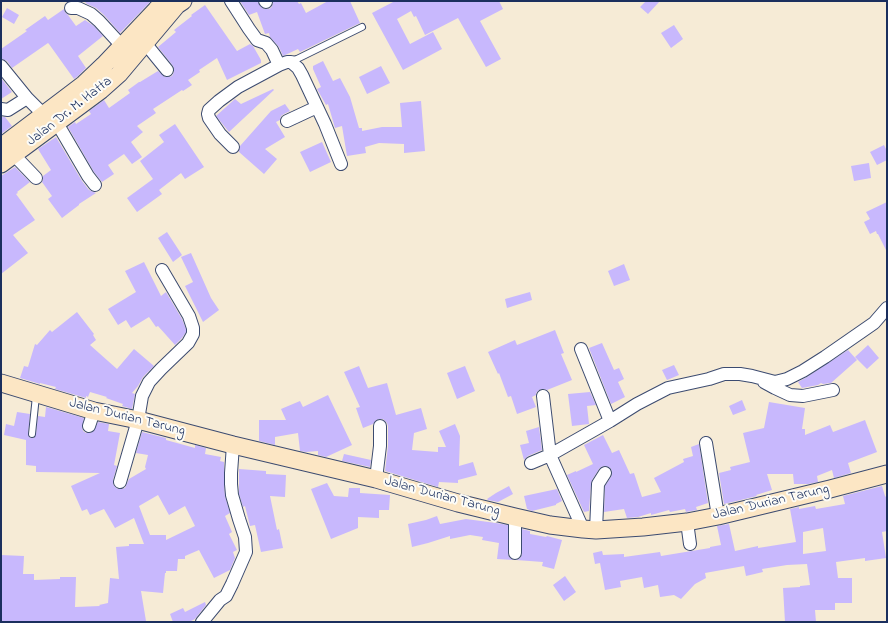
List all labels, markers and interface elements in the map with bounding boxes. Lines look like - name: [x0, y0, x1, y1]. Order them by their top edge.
- street label: Jalan Dr. M. Hatta: [24, 74, 116, 150]
- street label: Jalan Durian Tarung: [67, 395, 187, 441]
- street label: Jalan Durian Tarung: [382, 474, 502, 520]
- street label: Jalan Durian Tarung: [711, 481, 831, 525]

